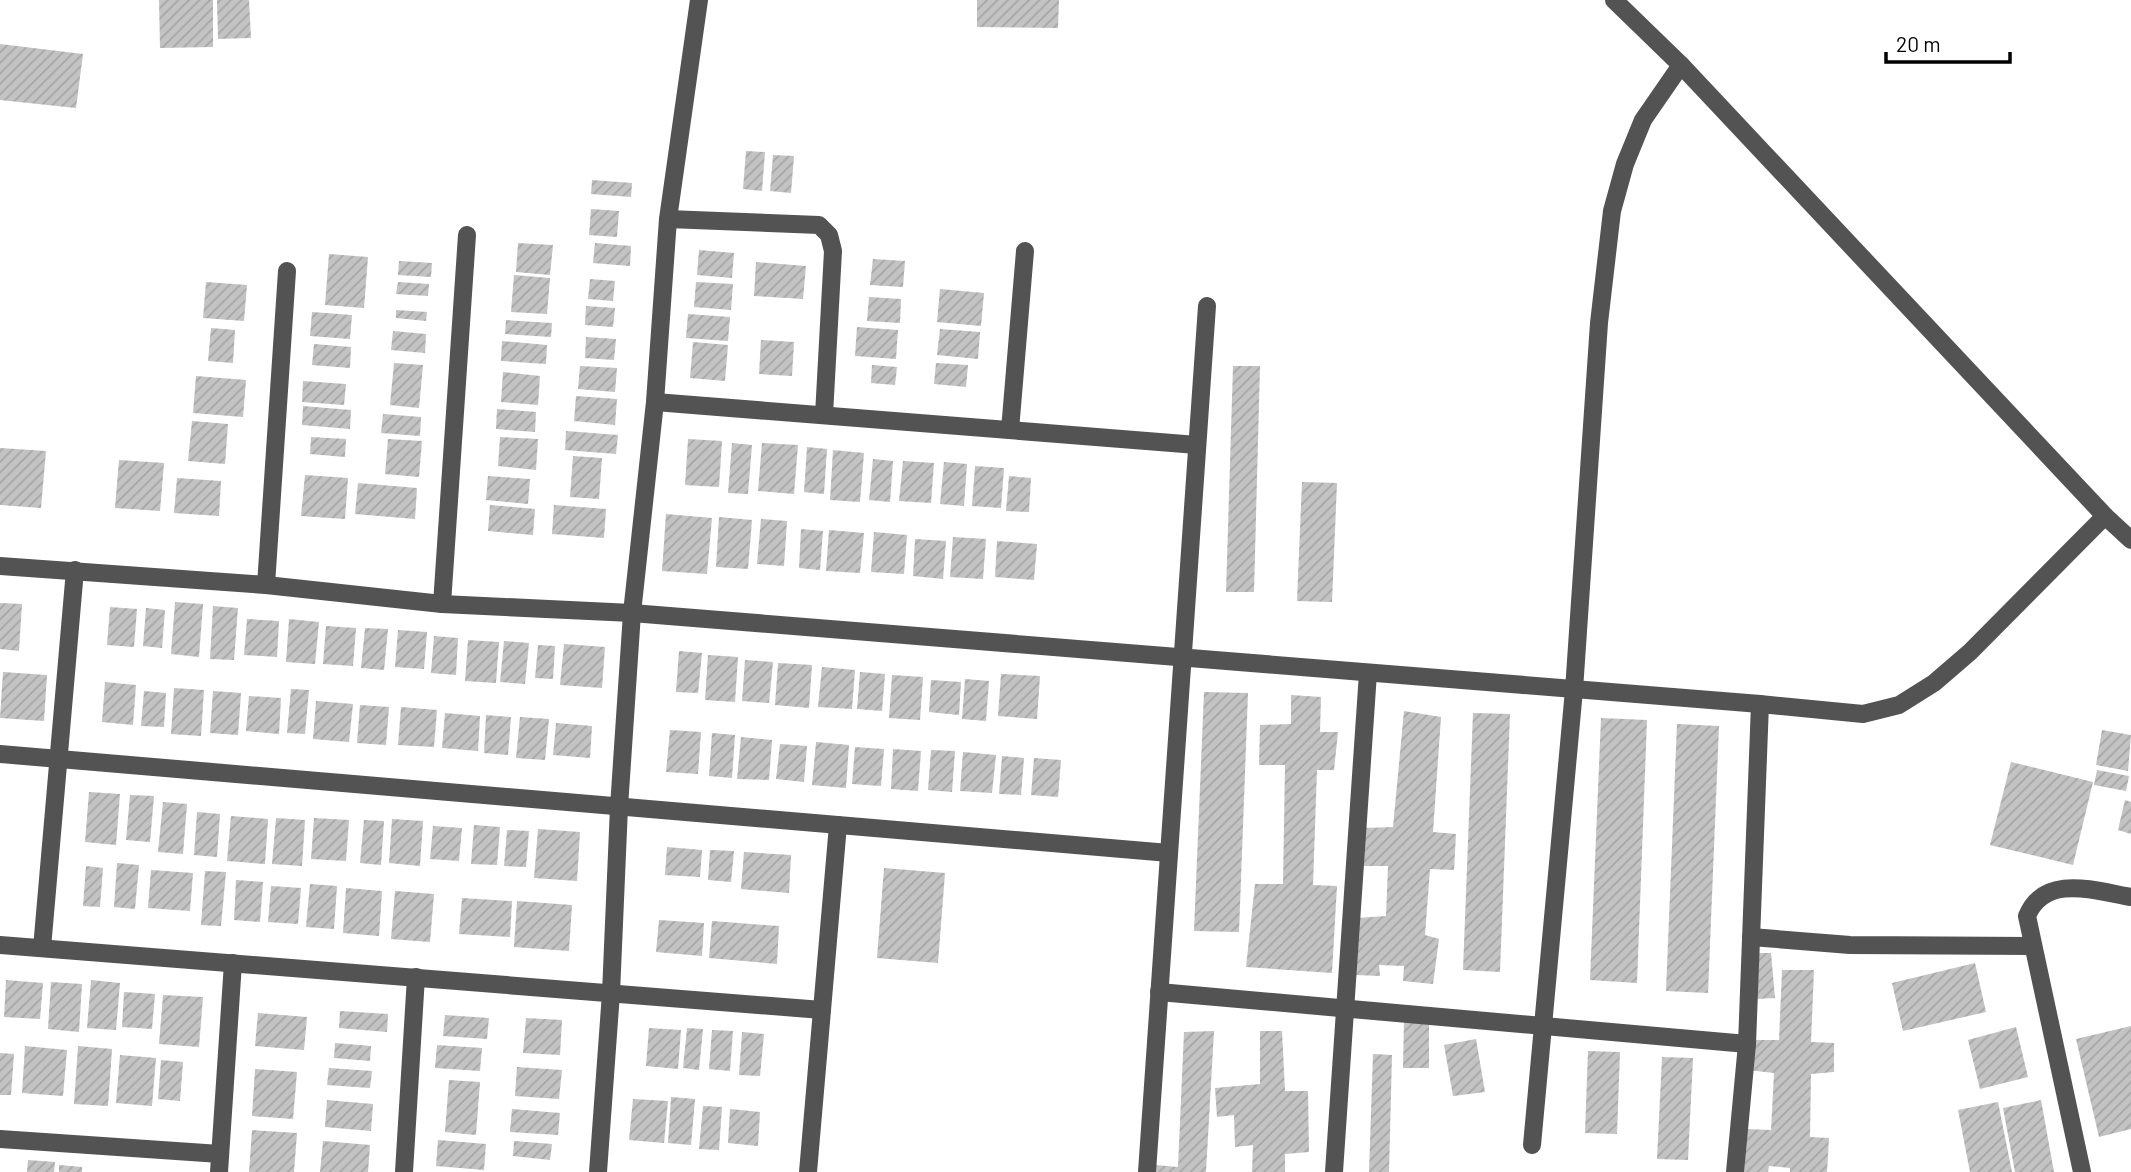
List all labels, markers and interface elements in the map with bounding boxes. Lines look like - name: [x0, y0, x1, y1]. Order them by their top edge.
- scale bar: [1886, 21, 2010, 65]
- text: 20 m: [1896, 31, 1941, 56]

